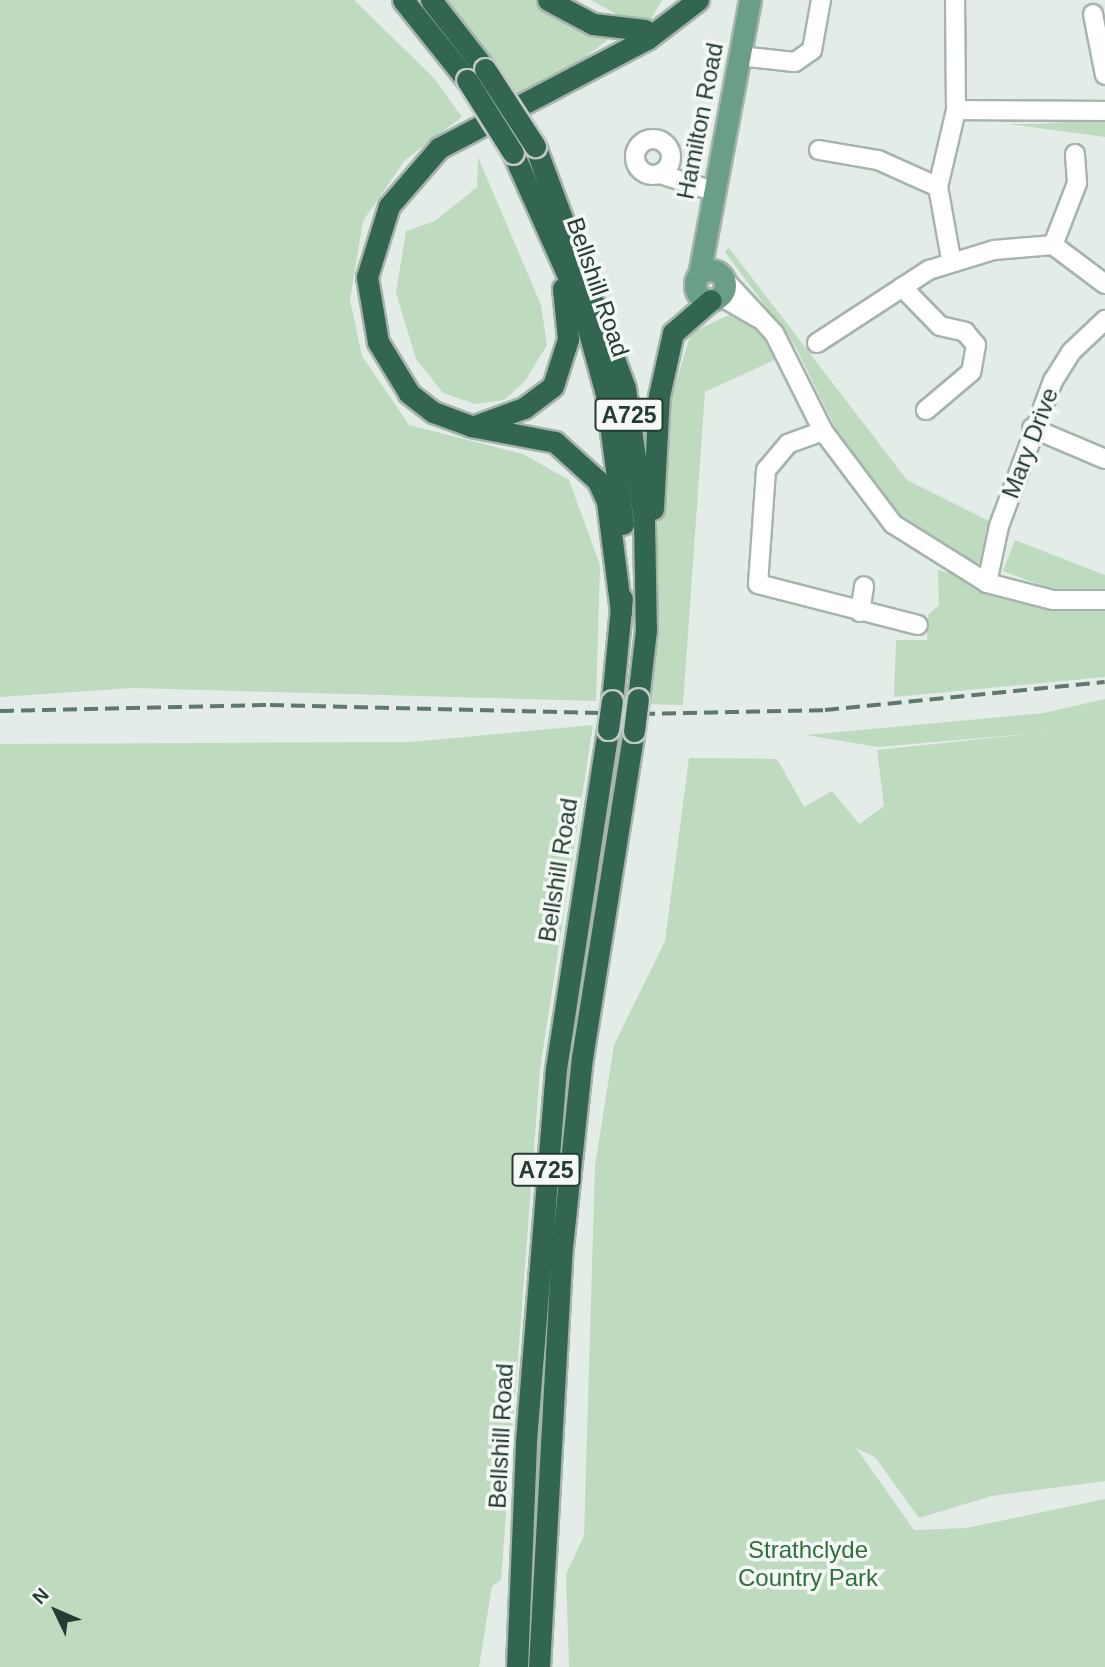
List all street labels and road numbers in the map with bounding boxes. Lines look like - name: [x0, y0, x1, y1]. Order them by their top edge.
- street label: Hamilton Road: [671, 40, 729, 202]
- street label: Bellshill Road: [561, 214, 635, 360]
- street label: Mary Drive: [996, 384, 1064, 502]
- road number: A725: [594, 396, 664, 434]
- street label: Bellshill Road: [532, 796, 584, 944]
- road number: A725: [511, 1150, 581, 1190]
- street label: Bellshill Road: [483, 1363, 519, 1509]

